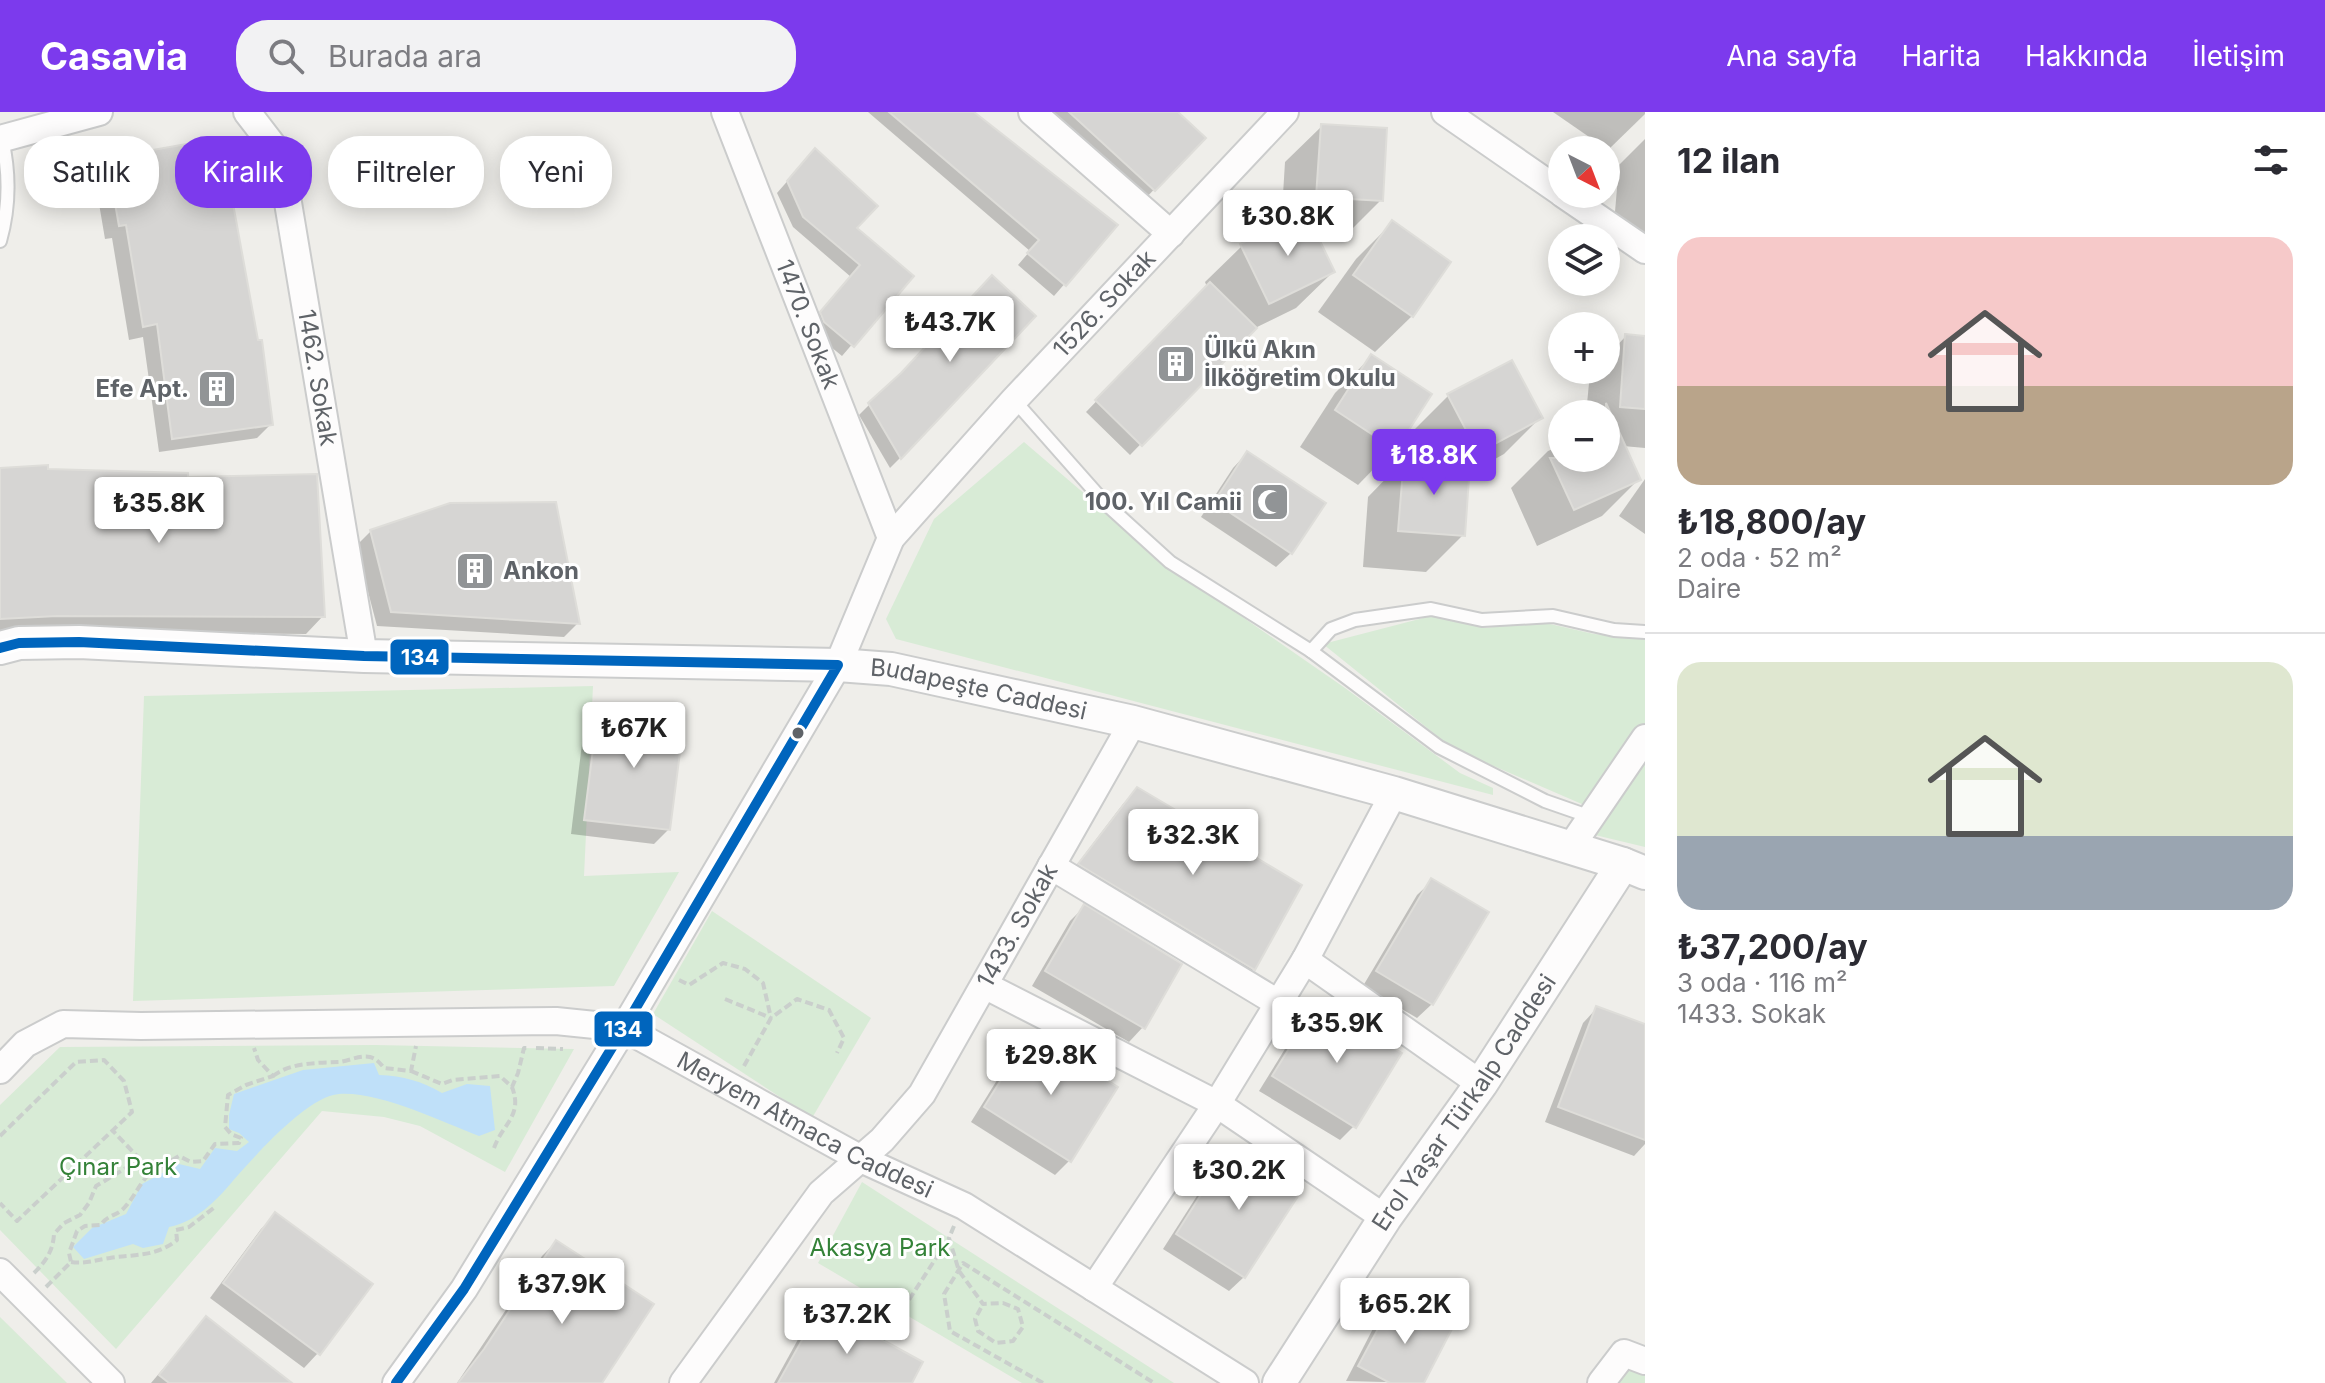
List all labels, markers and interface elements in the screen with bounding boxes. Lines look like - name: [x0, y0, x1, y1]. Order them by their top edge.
- search box: [236, 20, 796, 92]
- text: Casavia: [40, 33, 188, 79]
- icon: search: [264, 34, 308, 78]
- text: Burada ara: [328, 38, 482, 74]
- text: Ana sayfa: [1726, 39, 1858, 73]
- text: Harita: [1902, 39, 1981, 73]
- text: Hakkında: [2025, 39, 2148, 73]
- text: İletişim: [2192, 39, 2285, 73]
- chip: Satılık: [24, 136, 159, 208]
- chip: Kiralık: [175, 136, 312, 208]
- chip: Filtreler: [328, 136, 484, 208]
- chip: Yeni: [500, 136, 612, 208]
- north arrow: [1548, 136, 1620, 208]
- map controls: [1548, 136, 1620, 472]
- icon: filters: [2249, 138, 2293, 182]
- text: 12 ilan: [1677, 140, 1780, 181]
- pin: ₺30.8K: [1223, 190, 1353, 258]
- text: ₺30.8K: [1241, 200, 1335, 231]
- button: layers: [1548, 224, 1620, 296]
- street label: 1526. Sokak: [1047, 244, 1161, 363]
- street label: 1470. Sokak: [770, 255, 847, 393]
- icon: home: [1913, 289, 2057, 433]
- pin: ₺43.7K: [885, 296, 1015, 364]
- text: ₺43.7K: [904, 306, 996, 337]
- street label: 1462. Sokak: [292, 307, 344, 448]
- button: +: [1548, 312, 1620, 384]
- place label: Ülkü Akın İlköğretim Okulu: [1204, 334, 1396, 392]
- building icon: Ülkü Akın İlköğretim Okulu: [1155, 343, 1197, 385]
- building icon: Efe Apt.: [196, 368, 238, 410]
- place label: Efe Apt.: [96, 374, 189, 403]
- button: −: [1548, 400, 1620, 472]
- pin: ₺18.8K: [1369, 429, 1499, 497]
- text: ₺18.8K: [1390, 439, 1478, 470]
- pin: ₺35.8K: [94, 477, 224, 545]
- mosque icon: 100. Yıl Camii: [1249, 481, 1291, 523]
- text: ₺35.8K: [112, 487, 206, 518]
- place label: 100. Yıl Camii: [1085, 487, 1242, 516]
- text: ₺18,800/ay: [1677, 501, 1866, 542]
- text: 2 oda · 52 m²: [1677, 542, 1842, 573]
- building icon: Ankon: [454, 550, 496, 592]
- place label: Ankon: [503, 556, 579, 585]
- text: Daire: [1677, 573, 1741, 604]
- line badge: 134: [389, 638, 450, 676]
- text: 134: [401, 644, 439, 670]
- street label: Budapeşte Caddesi: [869, 652, 1090, 725]
- pin: ₺67K: [587, 702, 681, 770]
- text: ₺67K: [600, 712, 668, 743]
- icon: home: [1913, 714, 2057, 858]
- unlabelled marker: [790, 725, 806, 741]
- pin: ₺32.3K: [1128, 809, 1258, 877]
- text: ₺32.3K: [1146, 819, 1240, 850]
- street label: 1433. Sokak: [970, 858, 1064, 993]
- text: ₺37,200/ay: [1677, 926, 1868, 967]
- text: 3 oda · 116 m²: [1677, 967, 1847, 998]
- street label: Erol Yaşar Türkalp Caddesi: [1366, 969, 1562, 1236]
- pin: ₺35.9K: [1272, 997, 1402, 1065]
- text: 1433. Sokak: [1677, 998, 1826, 1029]
- text: ₺35.9K: [1290, 1007, 1384, 1038]
- line badge: 134: [593, 1010, 654, 1048]
- text: 134: [604, 1016, 642, 1042]
- pin: ₺29.8K: [986, 1029, 1116, 1097]
- text: ₺29.8K: [1005, 1039, 1097, 1070]
- street label: Meryem Atmaca Caddesi: [672, 1045, 938, 1204]
- pin: ₺30.2K: [1174, 1144, 1304, 1212]
- park label: Çınar Park: [59, 1152, 177, 1181]
- text: ₺30.2K: [1192, 1154, 1286, 1185]
- park label: Akasya Park: [810, 1233, 950, 1262]
- pin: ₺37.9K: [497, 1258, 627, 1326]
- text: ₺37.9K: [517, 1268, 607, 1299]
- pin: ₺65.2K: [1340, 1278, 1470, 1346]
- pin: ₺37.2K: [782, 1288, 912, 1356]
- text: ₺65.2K: [1358, 1288, 1452, 1319]
- text: ₺37.2K: [802, 1298, 892, 1329]

